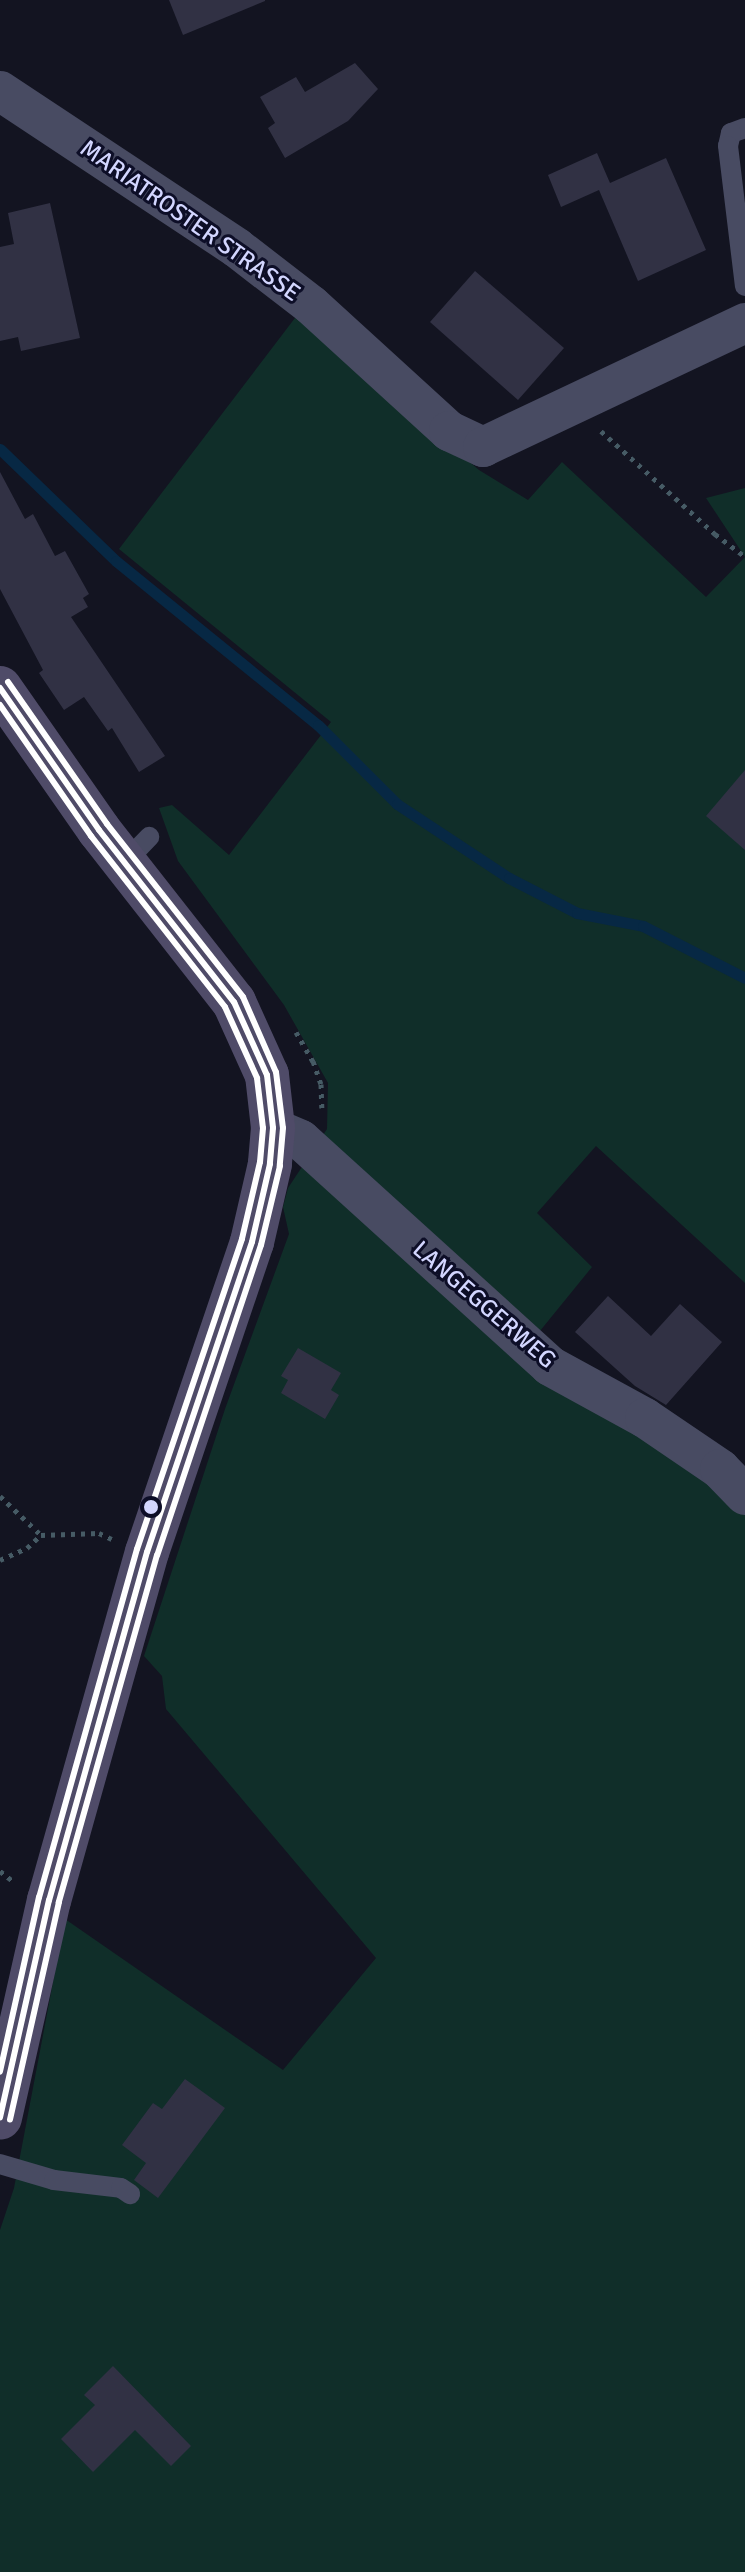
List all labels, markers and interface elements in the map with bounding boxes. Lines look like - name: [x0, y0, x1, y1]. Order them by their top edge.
- street label: MARIATROSTER STRASSE: [74, 134, 306, 308]
- street label: LANGEGGERWEG: [407, 1235, 561, 1375]
- unlabelled marker: [143, 1499, 159, 1515]

